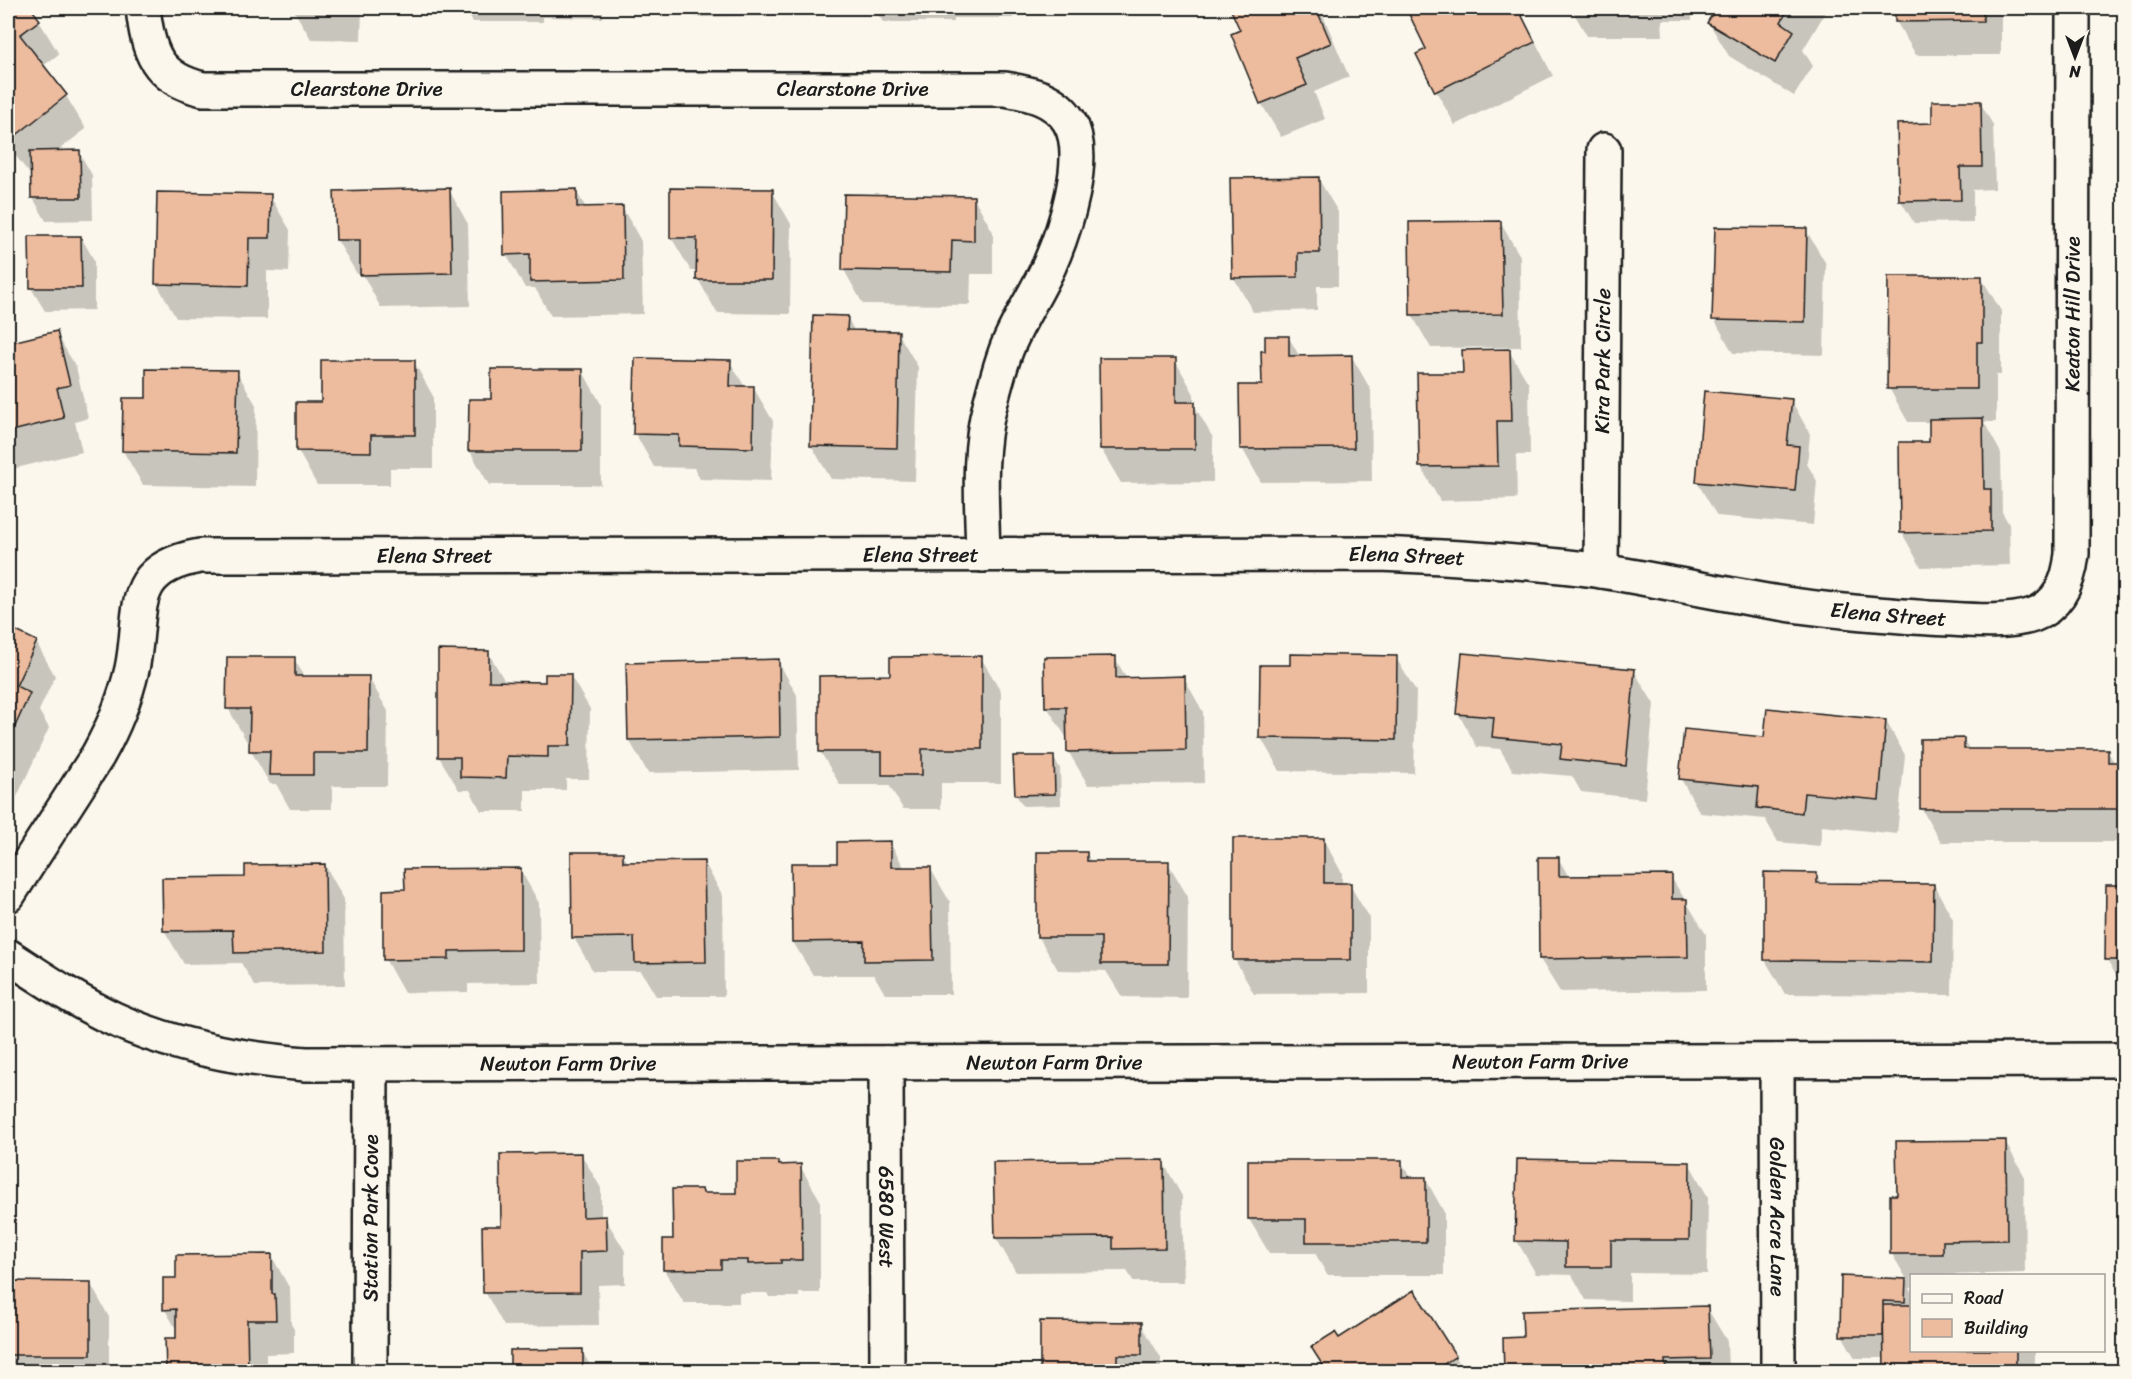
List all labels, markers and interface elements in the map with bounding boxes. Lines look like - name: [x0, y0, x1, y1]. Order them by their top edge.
- north arrow: [2045, 27, 2105, 87]
- text: N: [2069, 57, 2082, 86]
- street label: Clearstone Drive: [291, 70, 443, 108]
- street label: Clearstone Drive: [777, 70, 929, 108]
- street label: Keaton Hill Drive: [2053, 236, 2092, 392]
- street label: Kira Park Circle: [1583, 288, 1622, 434]
- street label: Elena Street: [1349, 535, 1466, 577]
- street label: Elena Street: [863, 536, 979, 574]
- street label: Elena Street: [377, 537, 493, 575]
- street label: Elena Street: [1829, 591, 1947, 638]
- street label: Newton Farm Drive: [1452, 1042, 1629, 1080]
- street label: Newton Farm Drive: [966, 1043, 1143, 1082]
- street label: Newton Farm Drive: [480, 1044, 657, 1083]
- street label: Station Park Cove: [351, 1134, 390, 1302]
- street label: Golden Acre Lane: [1758, 1137, 1797, 1297]
- street label: 6580 West: [867, 1166, 906, 1268]
- legend: [1910, 1274, 2105, 1352]
- text: Road: [1964, 1282, 2004, 1314]
- text: Building: [1964, 1312, 2028, 1344]

